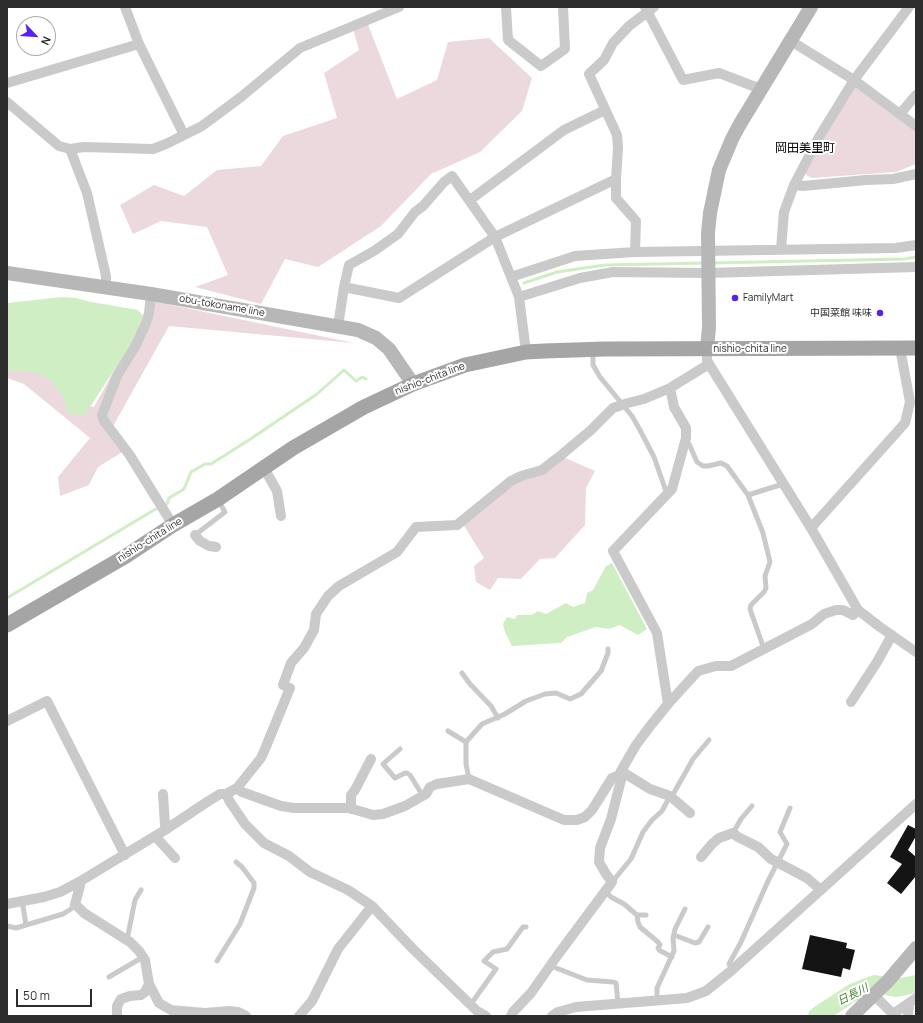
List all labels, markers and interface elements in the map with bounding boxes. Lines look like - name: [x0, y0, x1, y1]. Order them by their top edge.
- north arrow: [16, 16, 56, 56]
- text: N: [38, 34, 55, 48]
- district label: 岡田美里町: [775, 142, 835, 156]
- place label: FamilyMart: [743, 292, 793, 304]
- street label: obu-tokoname line: [178, 293, 266, 319]
- marker: FamilyMart: [730, 293, 740, 303]
- place label: 中国菜館 味味: [810, 307, 872, 319]
- marker: 中国菜館 味味: [875, 308, 885, 318]
- street label: nishio-chita line: [713, 343, 787, 355]
- street label: nishio-chita line: [393, 360, 467, 398]
- street label: nishio-chita line: [116, 515, 184, 565]
- scale bar: [18, 981, 94, 1007]
- water label: 日長川: [835, 982, 871, 1008]
- text: 50 m: [23, 987, 50, 1004]

